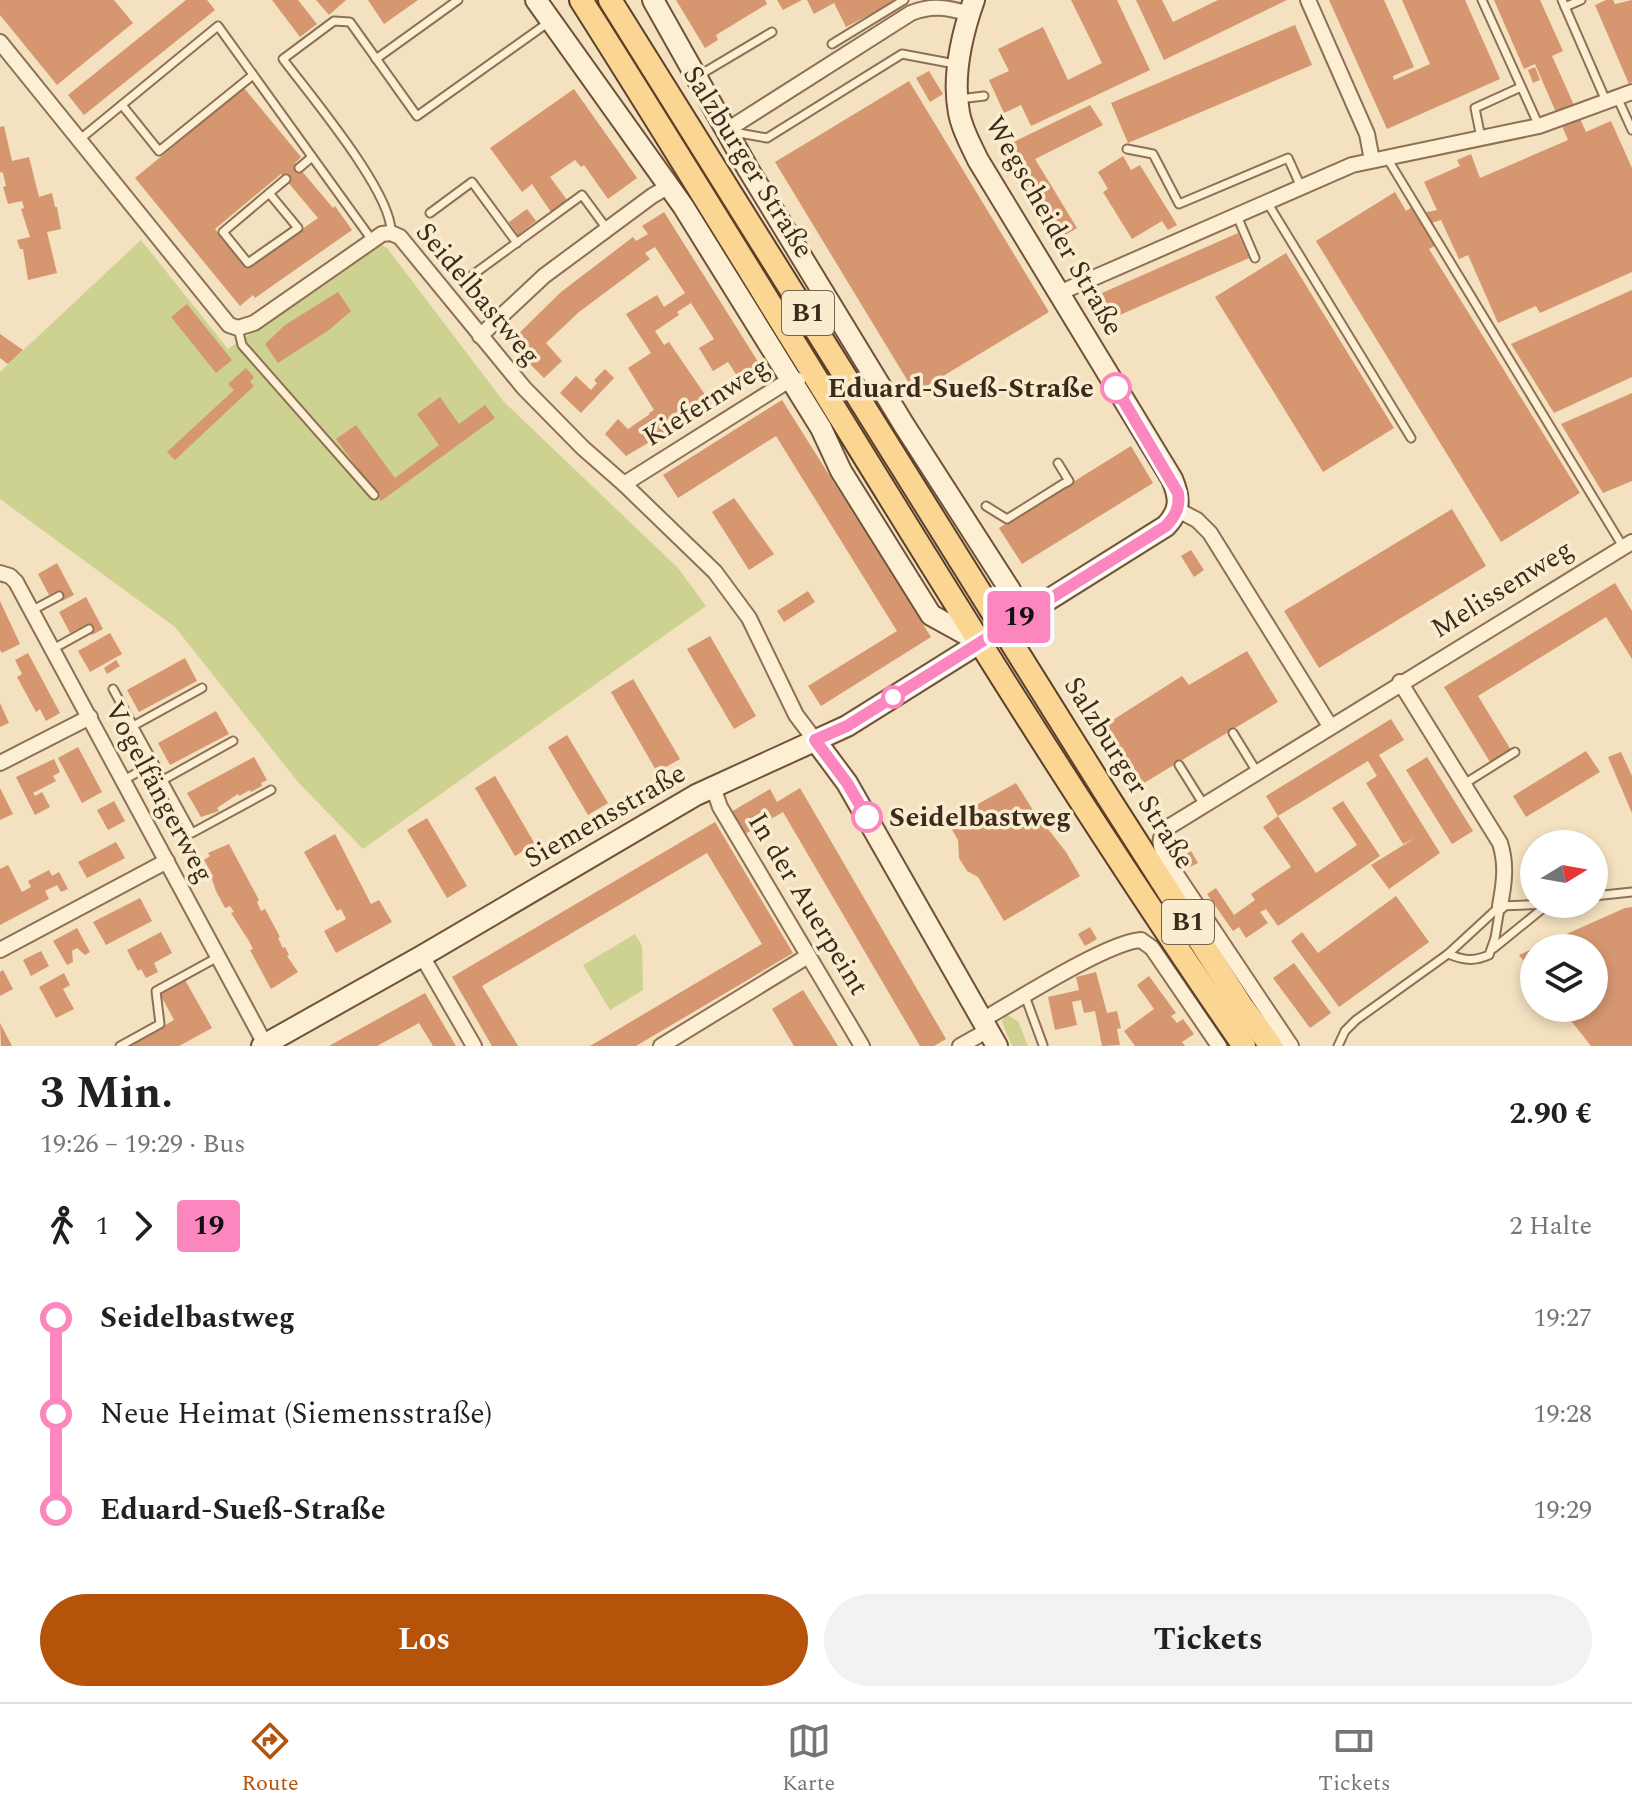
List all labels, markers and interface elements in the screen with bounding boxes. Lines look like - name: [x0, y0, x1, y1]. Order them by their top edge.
- street label: Salzburger Straße: [671, 57, 825, 267]
- street label: Wegscheider Straße: [973, 108, 1135, 344]
- street label: Seidelbastweg: [405, 213, 551, 375]
- road number: B1: [782, 291, 834, 335]
- street label: Kiefernweg: [634, 346, 778, 458]
- place label: Eduard-Sueß-Straße: [827, 367, 1094, 410]
- marker: Eduard-Sueß-Straße: [1101, 373, 1131, 403]
- street label: Melissenweg: [1422, 528, 1582, 650]
- line badge: 19: [983, 591, 1055, 643]
- text: 19: [1003, 595, 1035, 638]
- street label: Salzburger Straße: [1052, 668, 1206, 878]
- unlabelled marker: [882, 686, 904, 708]
- street label: Vogelfängerweg: [93, 693, 225, 891]
- street label: Siemensstraße: [516, 752, 694, 880]
- place label: Seidelbastweg: [889, 796, 1071, 839]
- marker: Seidelbastweg: [852, 802, 882, 832]
- street label: In der Auerpeint: [736, 804, 880, 1004]
- north arrow: [1520, 830, 1608, 918]
- map controls: [1520, 830, 1608, 1022]
- road number: B1: [1162, 900, 1214, 944]
- button: layers: [1520, 934, 1608, 1022]
- text: 3 Min.: [40, 1060, 173, 1127]
- text: 2.90 €: [1509, 1091, 1592, 1137]
- text: 19:26 – 19:29 · Bus: [40, 1124, 245, 1164]
- icon: walk: [40, 1204, 84, 1248]
- icon: forward: [121, 1204, 165, 1248]
- text: 19: [193, 1204, 224, 1247]
- text: 1: [96, 1206, 109, 1246]
- text: 2 Halte: [1509, 1206, 1592, 1246]
- text: Seidelbastweg: [100, 1295, 295, 1341]
- text: 19:27: [1533, 1298, 1592, 1338]
- text: Neue Heimat (Siemensstraße): [100, 1391, 492, 1437]
- text: 19:28: [1533, 1394, 1592, 1434]
- text: Eduard-Sueß-Straße: [100, 1487, 386, 1533]
- text: 19:29: [1533, 1490, 1592, 1530]
- button: Los: [40, 1594, 808, 1686]
- button: Tickets: [824, 1594, 1592, 1686]
- tab: Route: [242, 1719, 299, 1800]
- tab: Karte: [782, 1719, 835, 1800]
- tab: Tickets: [1318, 1719, 1390, 1800]

